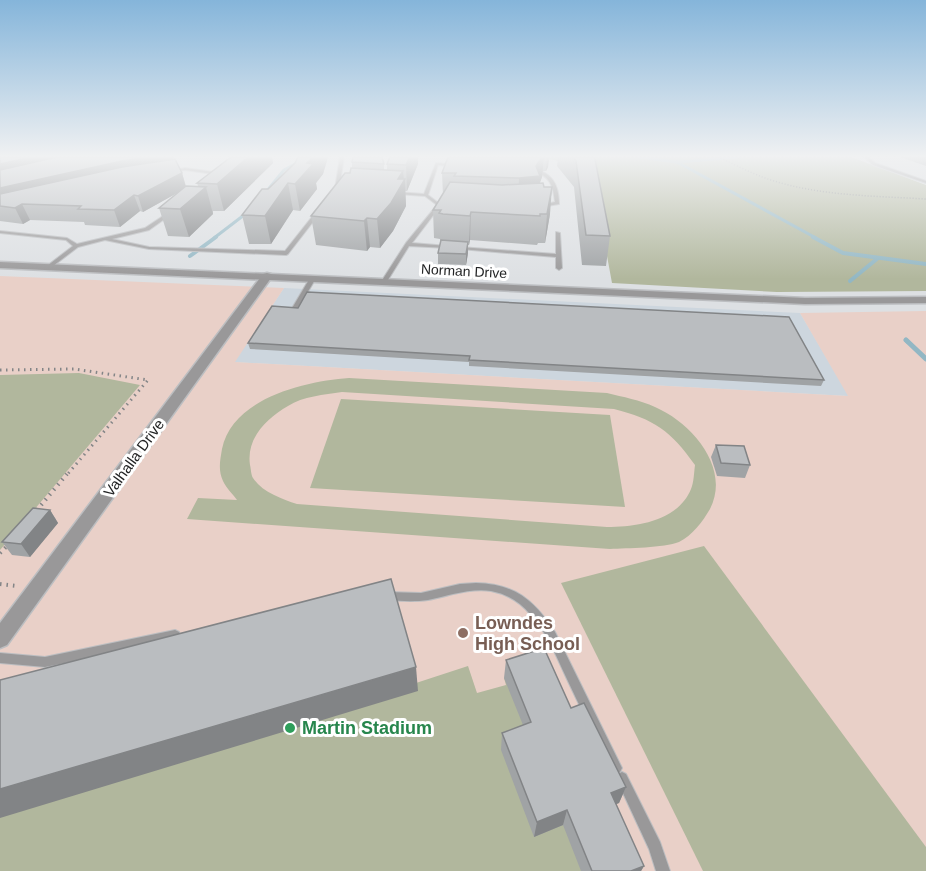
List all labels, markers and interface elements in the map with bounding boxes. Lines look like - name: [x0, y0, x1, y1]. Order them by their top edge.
- street label: Norman Drive: [420, 261, 508, 281]
- street label: Valhalla Drive: [100, 416, 167, 500]
- place label: Lowndes High School: [475, 613, 580, 654]
- marker: Lowndes High School: [456, 626, 470, 640]
- place label: Martin Stadium: [302, 718, 432, 738]
- marker: Martin Stadium: [283, 721, 297, 735]

